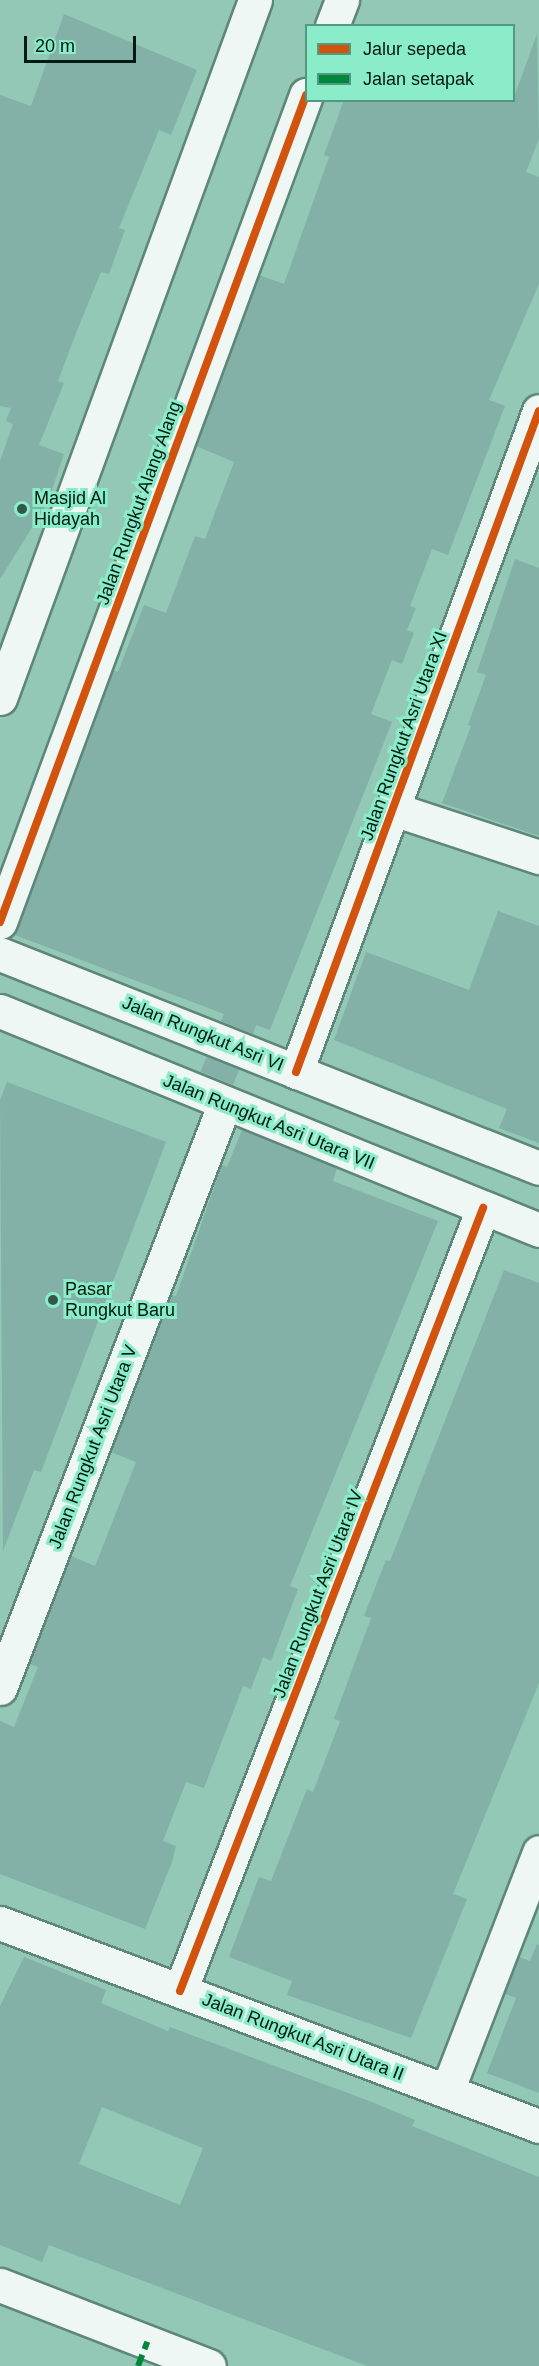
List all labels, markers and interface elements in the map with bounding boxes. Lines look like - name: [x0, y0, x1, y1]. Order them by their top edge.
- scale bar: [27, 24, 140, 62]
- legend: [305, 24, 515, 102]
- text: 20 m: [35, 36, 75, 56]
- text: Jalur sepeda: [363, 39, 466, 59]
- text: Jalan setapak: [363, 69, 474, 89]
- street label: Jalan Rungkut Alang Alang: [92, 397, 186, 609]
- place label: Masjid Al Hidayah: [34, 488, 107, 530]
- marker: Masjid Al Hidayah: [15, 502, 29, 516]
- street label: Jalan Rungkut Asri Utara XI: [356, 628, 452, 844]
- street label: Jalan Rungkut Asri VI: [119, 992, 287, 1076]
- street label: Jalan Rungkut Asri Utara VII: [160, 1069, 378, 1175]
- place label: Pasar Rungkut Baru: [65, 1279, 175, 1322]
- marker: Pasar Rungkut Baru: [46, 1293, 60, 1307]
- street label: Jalan Rungkut Asri Utara V: [44, 1342, 142, 1552]
- street label: Jalan Rungkut Asri Utara IV: [268, 1486, 368, 1702]
- street label: Jalan Rungkut Asri Utara II: [199, 1988, 407, 2086]

